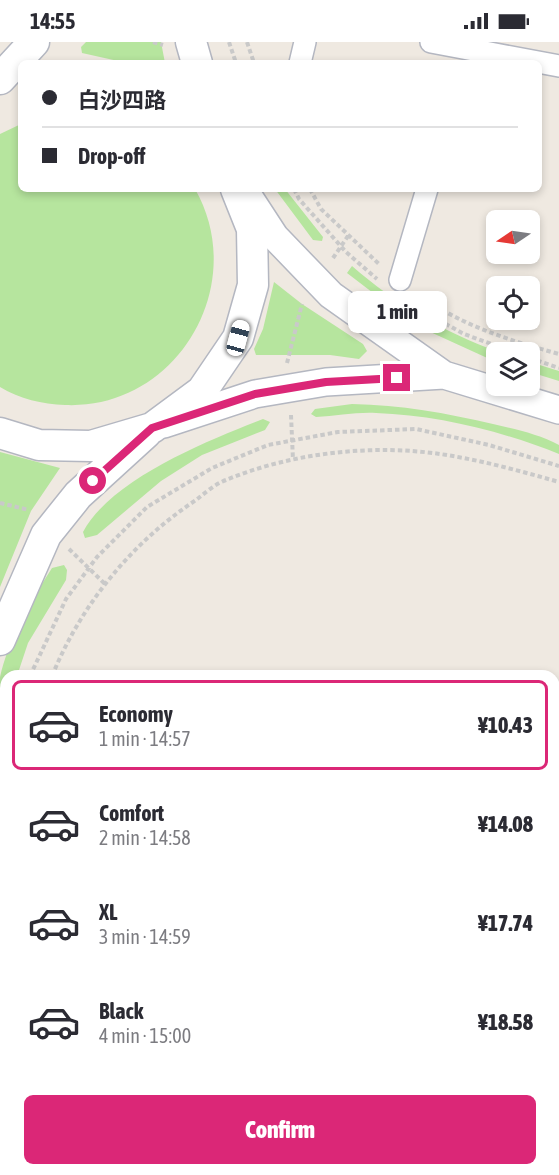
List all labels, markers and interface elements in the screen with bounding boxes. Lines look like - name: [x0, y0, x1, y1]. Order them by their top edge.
- text: 14:55: [30, 8, 75, 34]
- text: 白沙四路: [78, 87, 166, 113]
- text: Drop-off: [78, 143, 145, 169]
- north arrow: [486, 210, 540, 264]
- map controls: [486, 210, 540, 396]
- button: locate: [486, 276, 540, 330]
- callout: 1 min: [348, 291, 446, 333]
- text: 1 min: [377, 300, 418, 323]
- car: [225, 318, 251, 358]
- button: layers: [486, 342, 540, 396]
- route end: [383, 364, 410, 391]
- route start: [79, 467, 106, 494]
- icon: car: [27, 698, 81, 752]
- text: Economy: [99, 701, 173, 727]
- text: ¥10.43: [478, 712, 533, 738]
- text: 1 min · 14:57: [99, 727, 191, 750]
- icon: car: [27, 797, 81, 851]
- text: Comfort: [99, 800, 164, 826]
- text: ¥14.08: [478, 811, 533, 837]
- text: 2 min · 14:58: [99, 826, 191, 849]
- icon: car: [27, 896, 81, 950]
- text: XL: [99, 899, 117, 925]
- text: ¥17.74: [478, 910, 533, 936]
- text: 3 min · 14:59: [99, 925, 191, 948]
- icon: car: [27, 995, 81, 1049]
- text: Black: [99, 998, 143, 1024]
- text: ¥18.58: [478, 1009, 533, 1035]
- text: 4 min · 15:00: [99, 1024, 191, 1047]
- button: Confirm: [24, 1095, 536, 1164]

